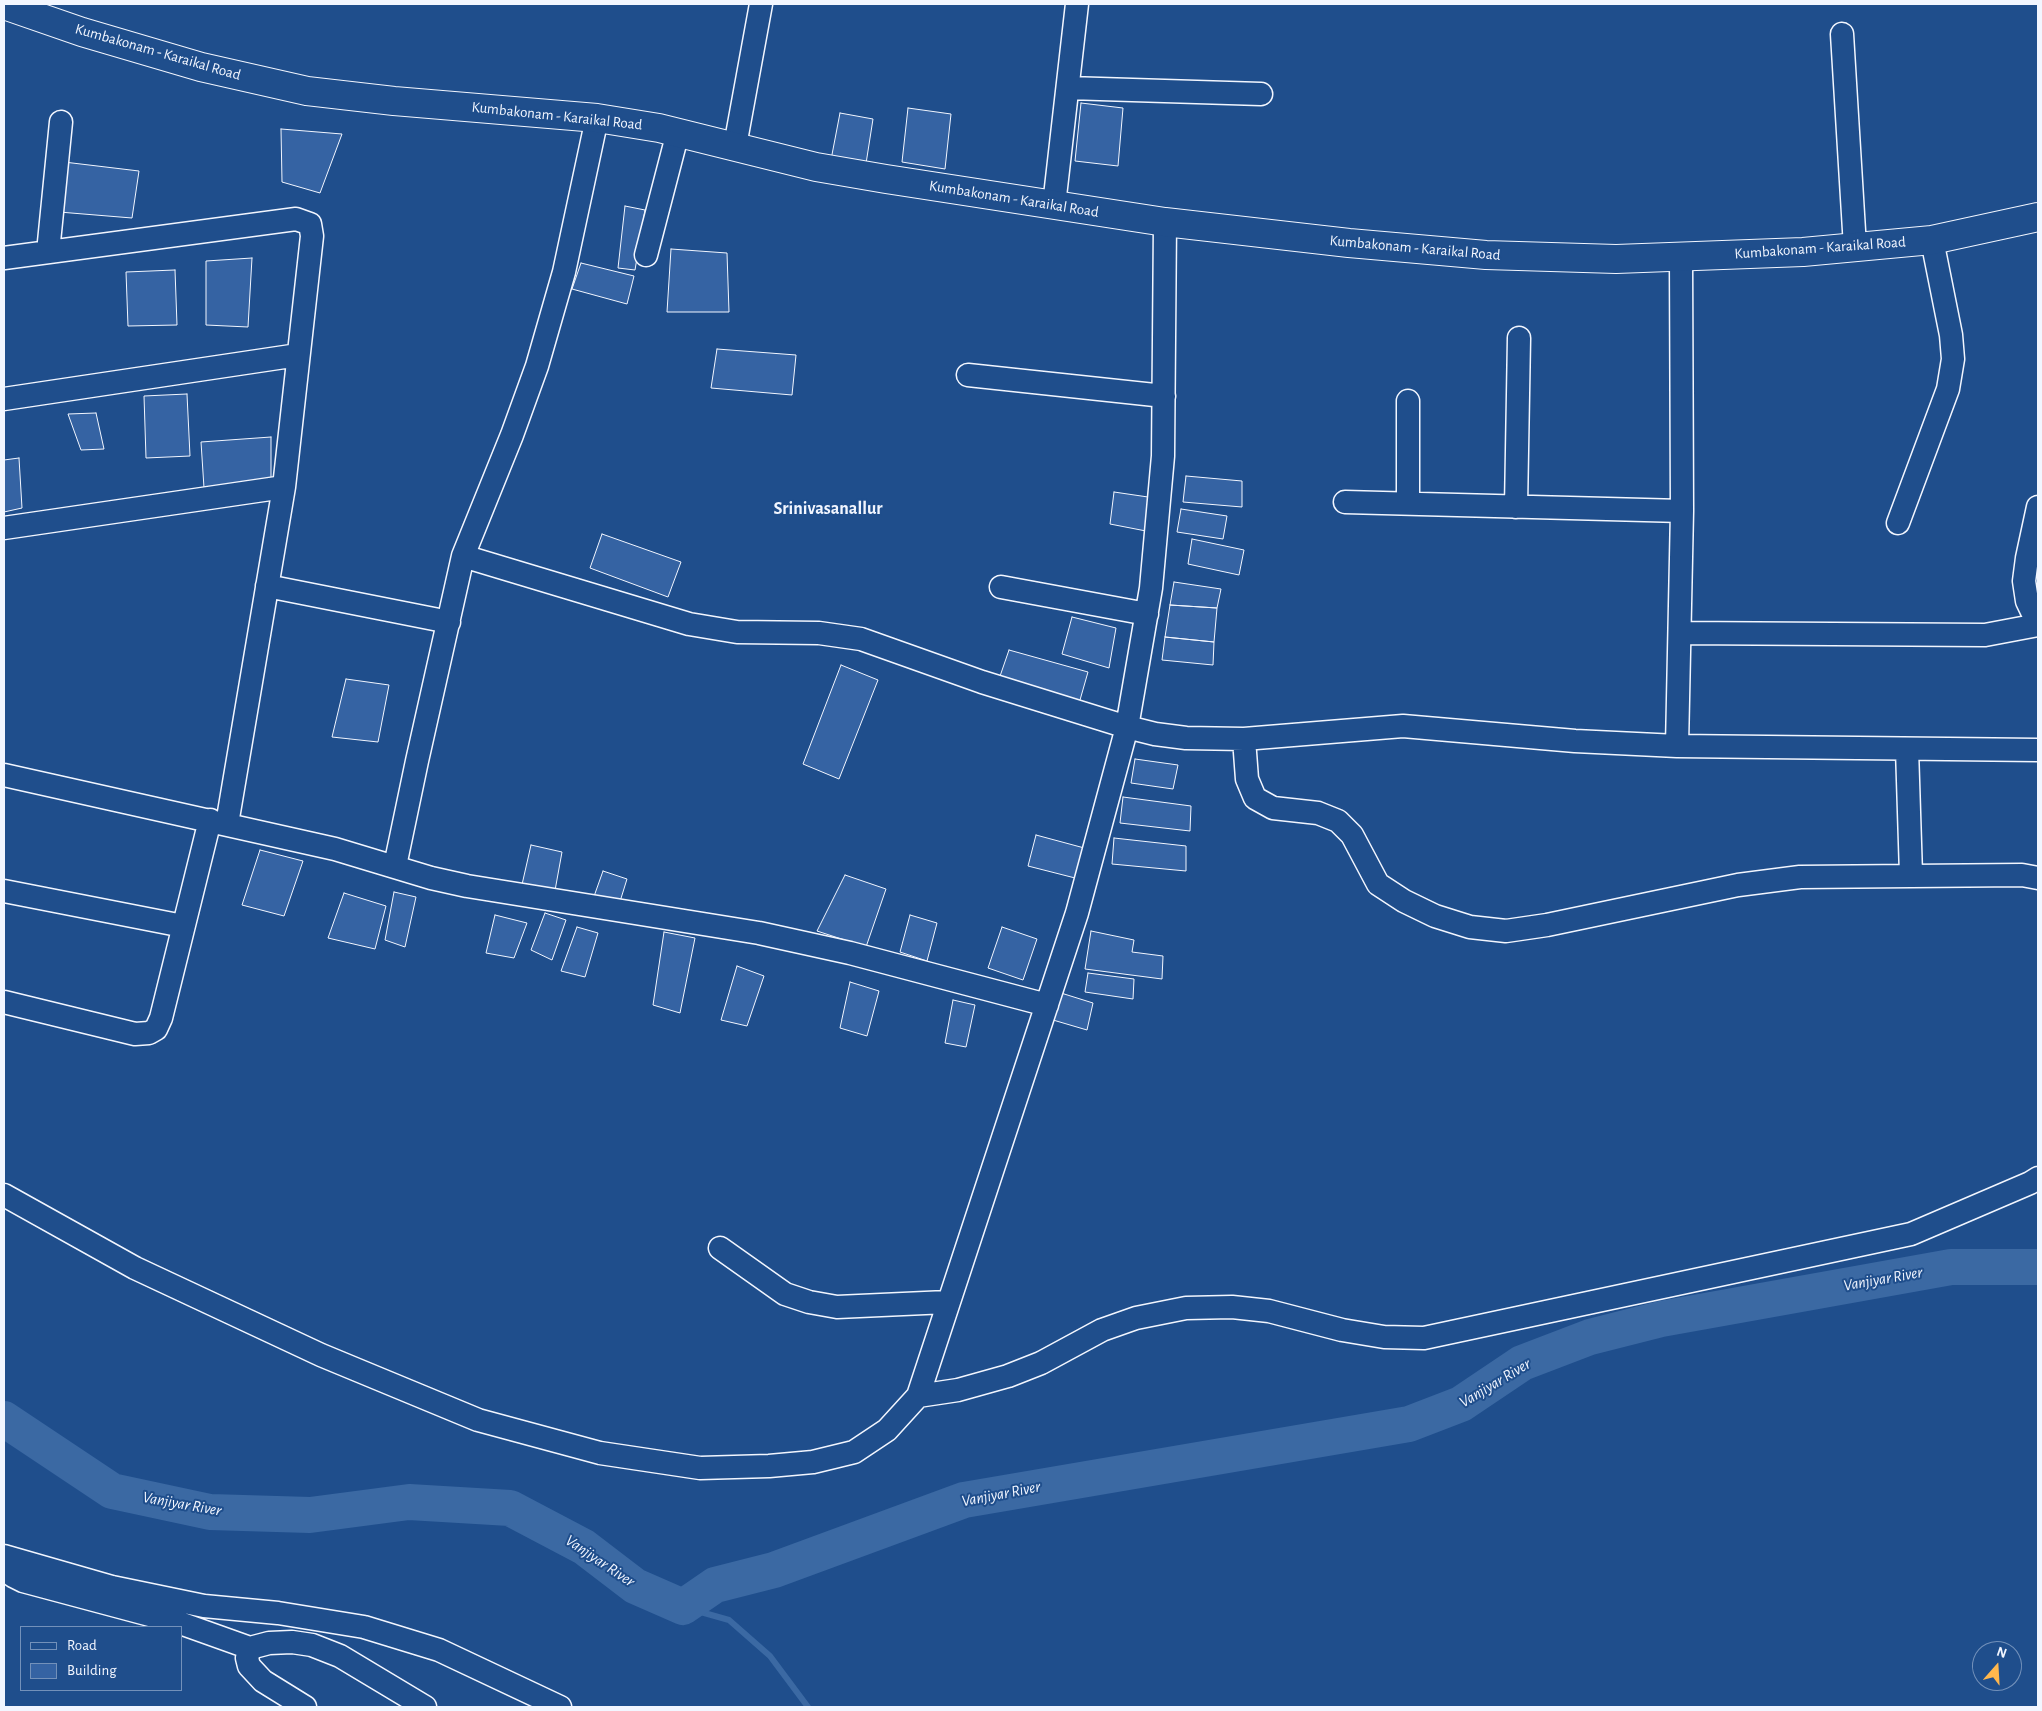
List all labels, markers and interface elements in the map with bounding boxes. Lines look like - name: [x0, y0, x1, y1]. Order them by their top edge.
- street label: Kumbakonam - Karaikal Road: [73, 20, 243, 84]
- street label: Kumbakonam - Karaikal Road: [471, 98, 643, 134]
- street label: Kumbakonam - Karaikal Road: [928, 177, 1100, 221]
- street label: Kumbakonam - Karaikal Road: [1329, 232, 1501, 264]
- street label: Kumbakonam - Karaikal Road: [1734, 233, 1906, 263]
- district label: Srinivasanallur: [773, 498, 883, 520]
- water label: Vanjiyar River: [1842, 1263, 1924, 1295]
- water label: Vanjiyar River: [1456, 1354, 1534, 1412]
- water label: Vanjiyar River: [960, 1477, 1042, 1511]
- water label: Vanjiyar River: [141, 1488, 223, 1520]
- water label: Vanjiyar River: [562, 1531, 638, 1591]
- legend: [20, 1626, 182, 1691]
- text: Road: [67, 1638, 97, 1653]
- north arrow: [1972, 1641, 2022, 1691]
- text: N: [1995, 1645, 2008, 1661]
- text: Building: [67, 1663, 117, 1678]

